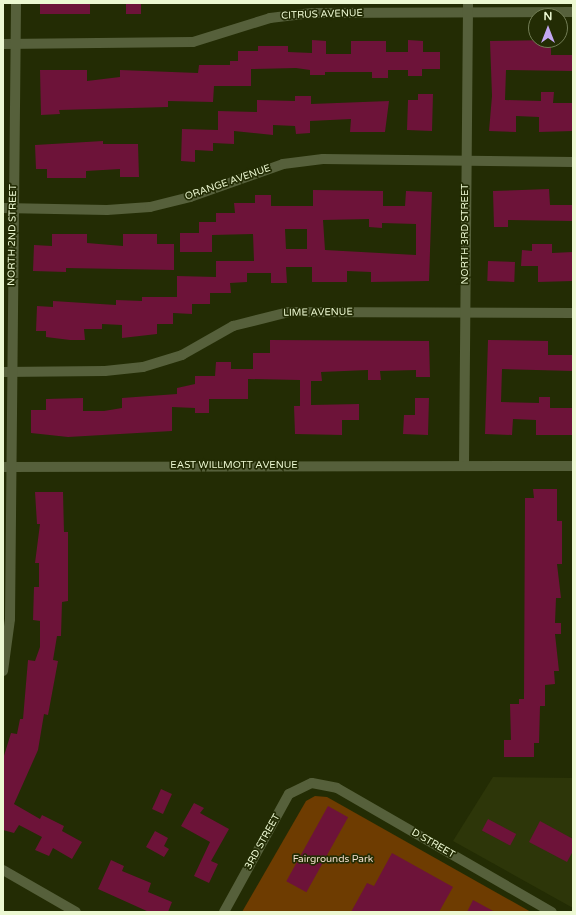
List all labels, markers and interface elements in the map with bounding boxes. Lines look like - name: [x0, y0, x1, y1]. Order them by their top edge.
- street label: CITRUS AVENUE: [281, 8, 363, 22]
- north arrow: [528, 8, 568, 48]
- text: N: [544, 10, 552, 23]
- street label: ORANGE AVENUE: [184, 163, 272, 203]
- street label: NORTH 2ND STREET: [6, 184, 20, 286]
- street label: NORTH 3RD STREET: [460, 184, 472, 284]
- street label: LIME AVENUE: [283, 306, 353, 320]
- street label: EAST WILLMOTT AVENUE: [170, 460, 298, 472]
- street label: 3RD STREET: [243, 812, 283, 872]
- street label: D STREET: [409, 827, 457, 861]
- park label: Fairgrounds Park: [293, 854, 373, 866]

